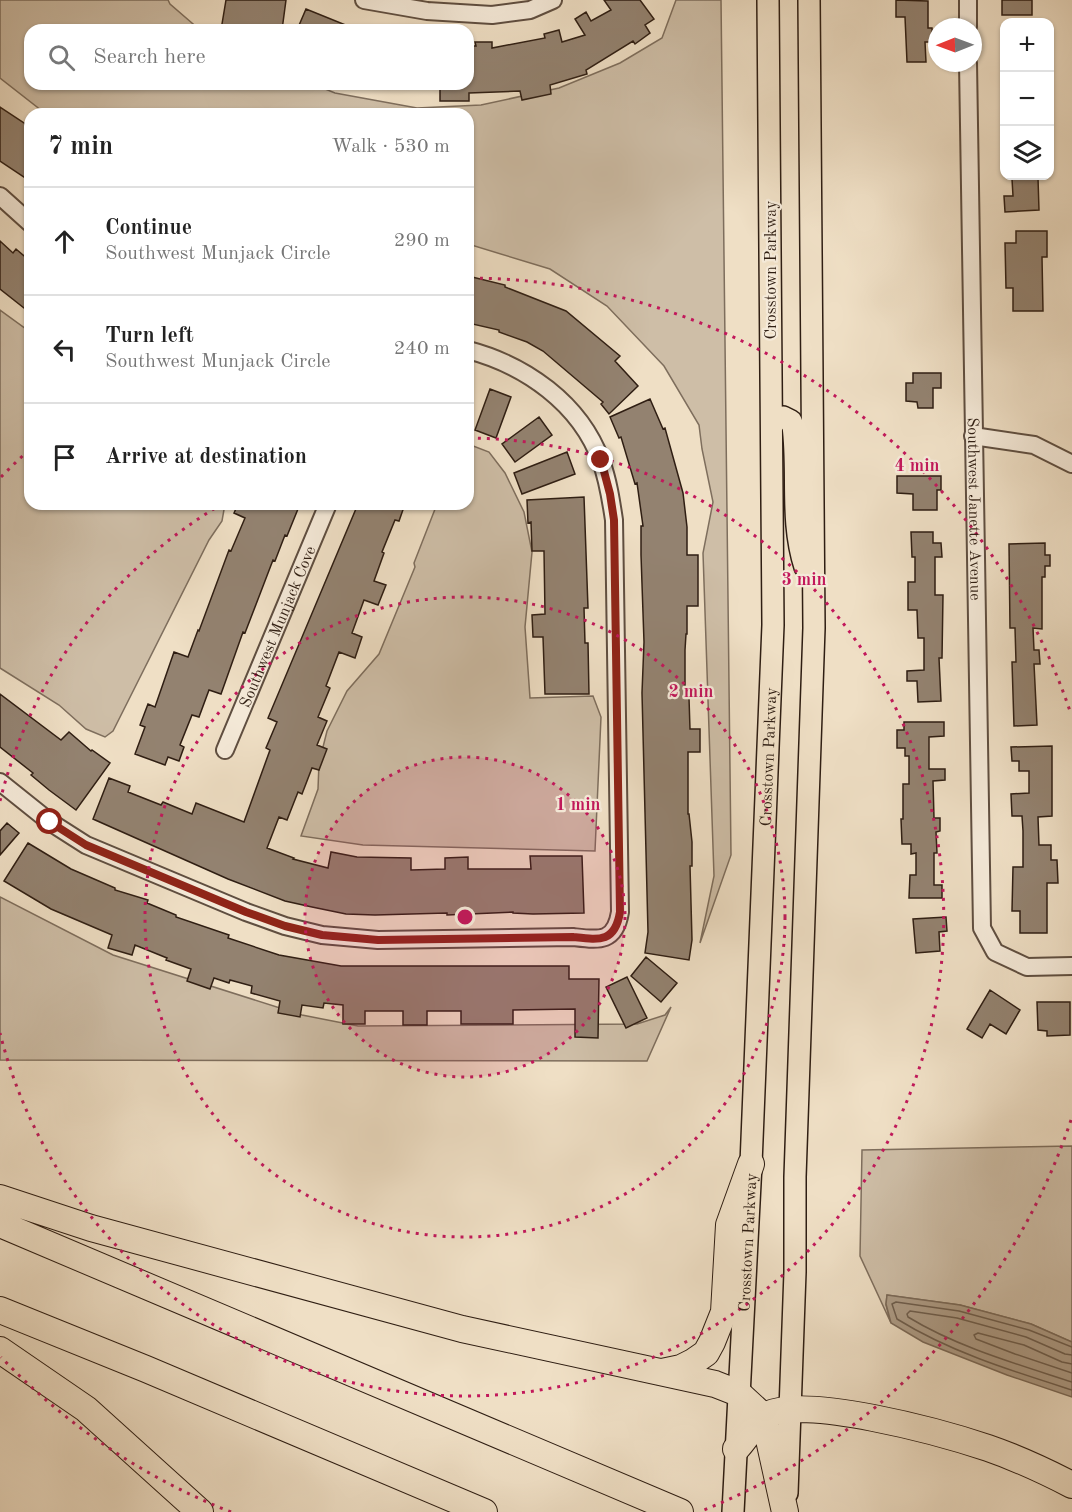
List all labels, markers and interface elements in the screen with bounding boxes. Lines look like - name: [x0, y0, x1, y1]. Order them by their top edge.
- north arrow: [928, 18, 982, 72]
- map controls: [1000, 18, 1054, 180]
- button: +: [1000, 18, 1054, 72]
- search box: [24, 24, 474, 90]
- icon: search: [45, 41, 78, 74]
- text: Search here: [93, 46, 206, 68]
- button: −: [1000, 72, 1054, 126]
- button: layers: [1000, 126, 1054, 180]
- text: 7 min: [48, 134, 113, 160]
- text: Walk · 530 m: [331, 137, 450, 157]
- street label: Crosstown Parkway: [764, 200, 780, 339]
- text: Continue: [105, 217, 192, 239]
- icon: ahead: [48, 225, 81, 258]
- text: 290 m: [394, 231, 450, 251]
- text: Southwest Munjack Circle: [105, 244, 330, 264]
- text: Turn left: [105, 325, 194, 347]
- icon: left: [48, 333, 81, 366]
- text: 240 m: [394, 339, 450, 359]
- text: Southwest Munjack Circle: [105, 352, 330, 372]
- street label: Southwest Janette Avenue: [964, 417, 983, 601]
- icon: arrive: [48, 441, 81, 474]
- text: Arrive at destination: [105, 446, 307, 468]
- route end: [587, 446, 613, 472]
- text: 4 min: [894, 457, 940, 475]
- street label: Southwest Munjack Cove: [238, 544, 319, 710]
- text: 3 min: [781, 571, 827, 589]
- text: 2 min: [668, 683, 714, 701]
- street label: Crosstown Parkway: [759, 687, 780, 827]
- text: 1 min: [555, 796, 601, 814]
- route start: [36, 808, 62, 834]
- centre of rings: [455, 907, 475, 927]
- street label: Crosstown Parkway: [737, 1172, 761, 1312]

